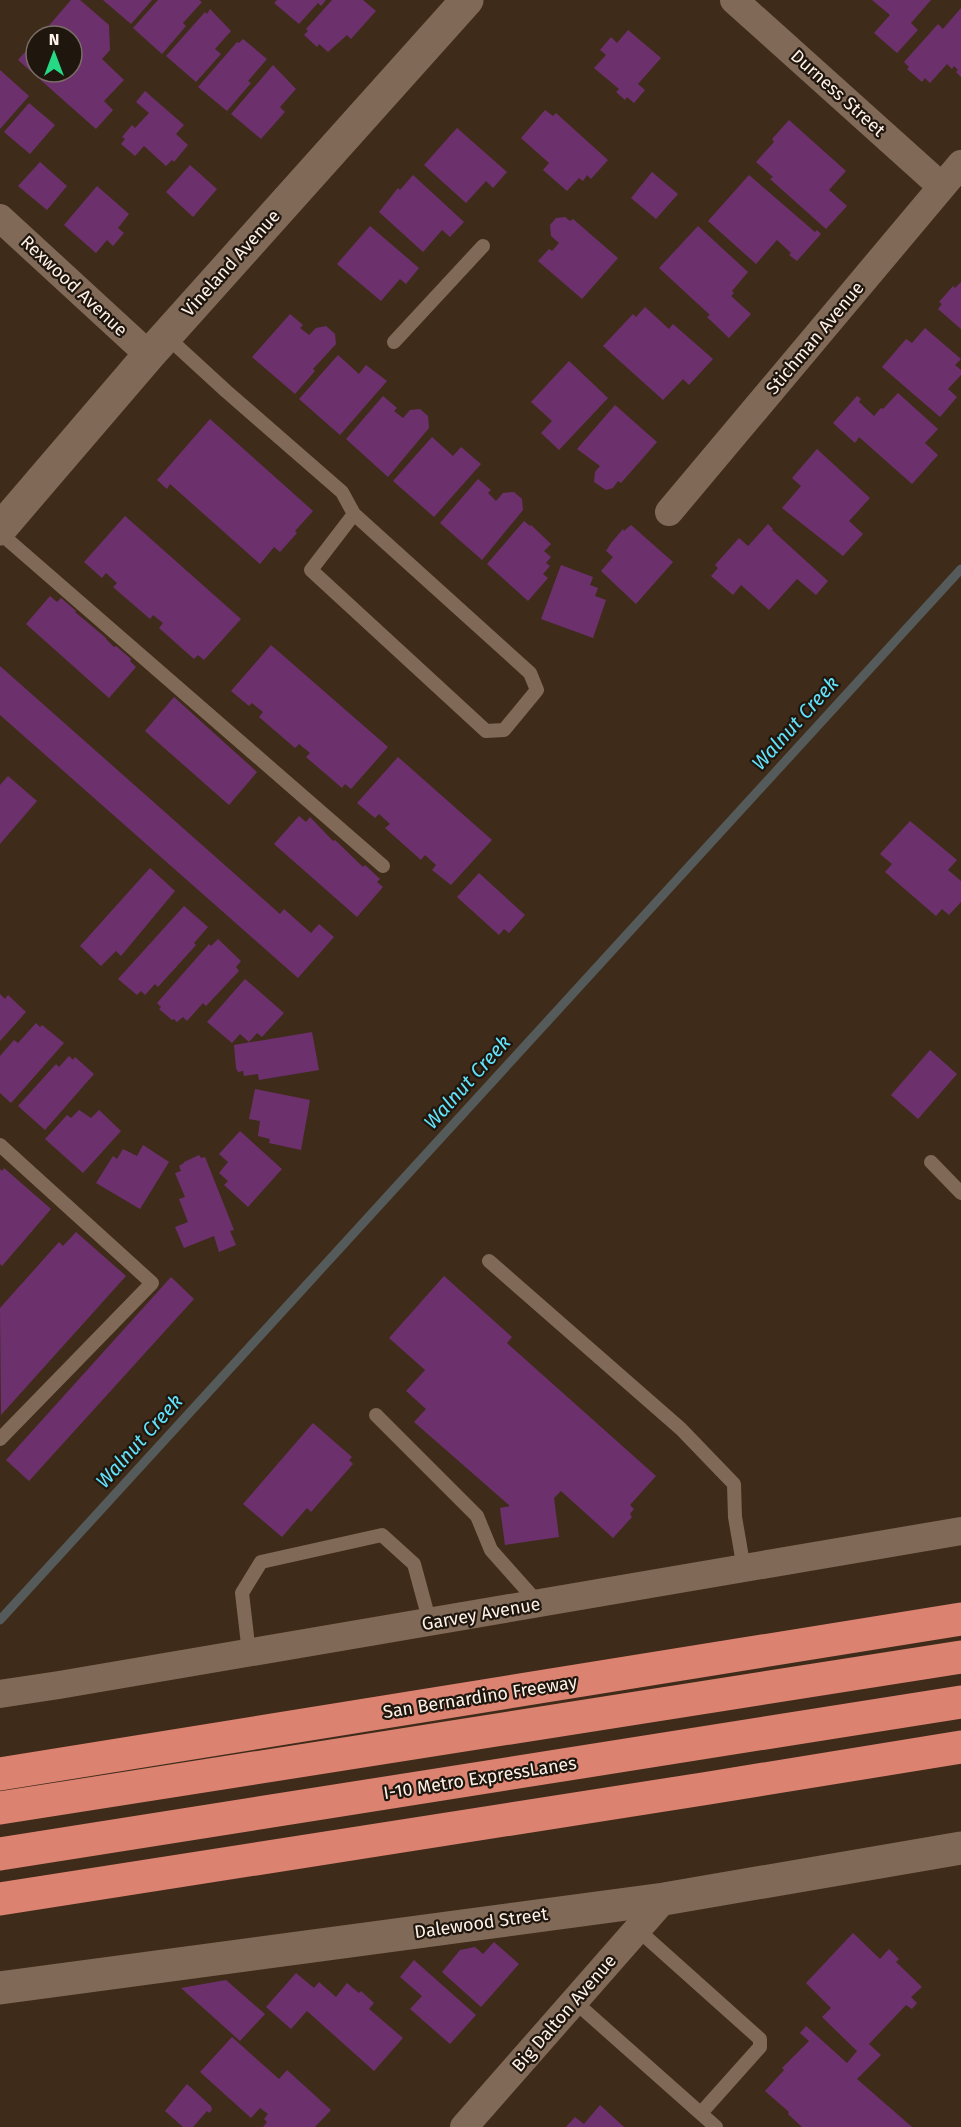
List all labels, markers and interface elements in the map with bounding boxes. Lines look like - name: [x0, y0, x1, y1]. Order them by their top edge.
- north arrow: [24, 24, 84, 84]
- text: N: [49, 30, 59, 49]
- street label: Durness Street: [786, 45, 890, 142]
- street label: Vineland Avenue: [177, 205, 285, 321]
- street label: Rexwood Avenue: [16, 231, 132, 341]
- street label: Stichman Avenue: [761, 277, 869, 399]
- water label: Walnut Creek: [747, 671, 843, 775]
- water label: Walnut Creek: [419, 1030, 515, 1134]
- water label: Walnut Creek: [91, 1389, 187, 1493]
- street label: Garvey Avenue: [420, 1593, 542, 1635]
- street label: San Bernardino Freeway: [381, 1671, 579, 1723]
- street label: I-10 Metro ExpressLanes: [382, 1752, 578, 1804]
- street label: Dalewood Street: [413, 1903, 550, 1943]
- street label: Big Dalton Avenue: [507, 1950, 621, 2076]

